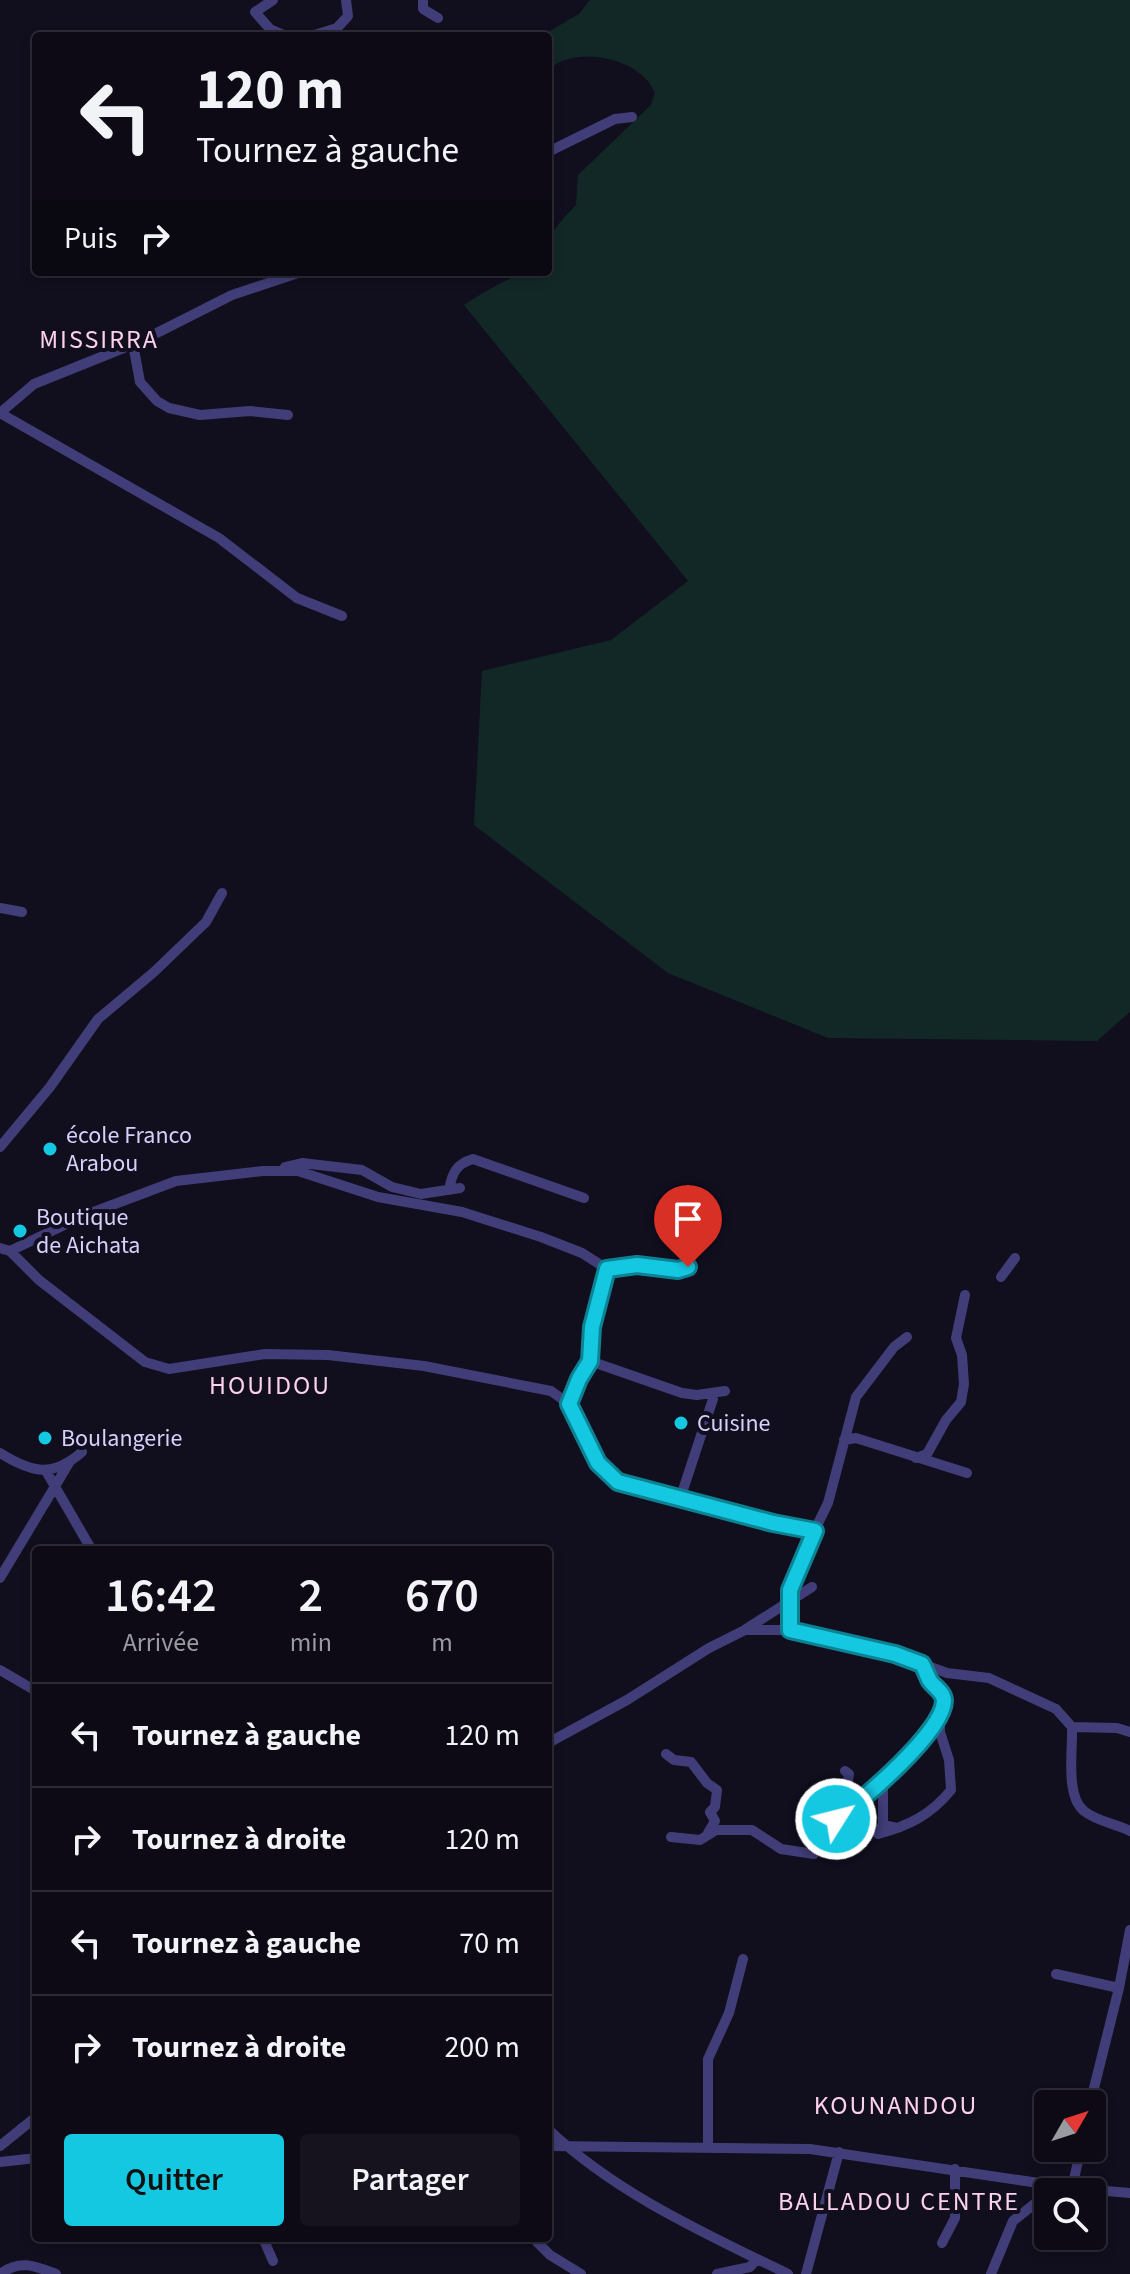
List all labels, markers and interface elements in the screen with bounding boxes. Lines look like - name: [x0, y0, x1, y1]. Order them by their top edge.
- text: 120 m: [196, 51, 344, 130]
- icon: left: [64, 64, 168, 168]
- text: Tournez à gauche: [196, 125, 459, 176]
- icon: right: [133, 216, 177, 260]
- text: Puis: [64, 217, 117, 260]
- district label: MISSIRRA: [39, 321, 159, 358]
- place label: école Franco Arabou: [66, 1118, 192, 1181]
- marker: école Franco Arabou: [41, 1140, 59, 1158]
- pin: [654, 1185, 722, 1267]
- icon: arrive: [666, 1197, 710, 1241]
- place label: Boutique de Aichata: [36, 1200, 140, 1263]
- marker: Boutique de Aichata: [11, 1222, 29, 1240]
- district label: HOUIDOU: [209, 1367, 331, 1404]
- place label: Cuisine: [697, 1406, 770, 1441]
- marker: Cuisine: [672, 1414, 690, 1432]
- place label: Boulangerie: [61, 1421, 182, 1456]
- marker: Boulangerie: [36, 1429, 54, 1447]
- text: 16:42: [105, 1562, 217, 1630]
- text: 2: [299, 1562, 323, 1630]
- text: 670: [405, 1562, 479, 1630]
- text: Arrivée: [123, 1624, 199, 1661]
- text: min: [290, 1624, 332, 1661]
- text: m: [431, 1624, 453, 1661]
- icon: left: [64, 1713, 108, 1757]
- text: Tournez à gauche: [132, 1714, 361, 1757]
- text: 120 m: [444, 1714, 520, 1757]
- position arrow: [794, 1777, 878, 1861]
- icon: right: [64, 1817, 108, 1861]
- text: Tournez à droite: [132, 1818, 346, 1861]
- text: 120 m: [444, 1818, 520, 1861]
- icon: left: [64, 1921, 108, 1965]
- text: Tournez à gauche: [132, 1922, 361, 1965]
- text: 70 m: [459, 1922, 520, 1965]
- icon: right: [64, 2025, 108, 2069]
- text: Tournez à droite: [132, 2026, 346, 2069]
- text: 200 m: [444, 2026, 520, 2069]
- district label: KOUNANDOU: [814, 2087, 978, 2124]
- north arrow: [1034, 2090, 1106, 2162]
- map controls: [1034, 2090, 1106, 2250]
- button: Quitter: [64, 2134, 284, 2226]
- button: Partager: [300, 2134, 520, 2226]
- button: search: [1034, 2178, 1106, 2250]
- district label: BALLADOU CENTRE: [778, 2183, 1020, 2220]

